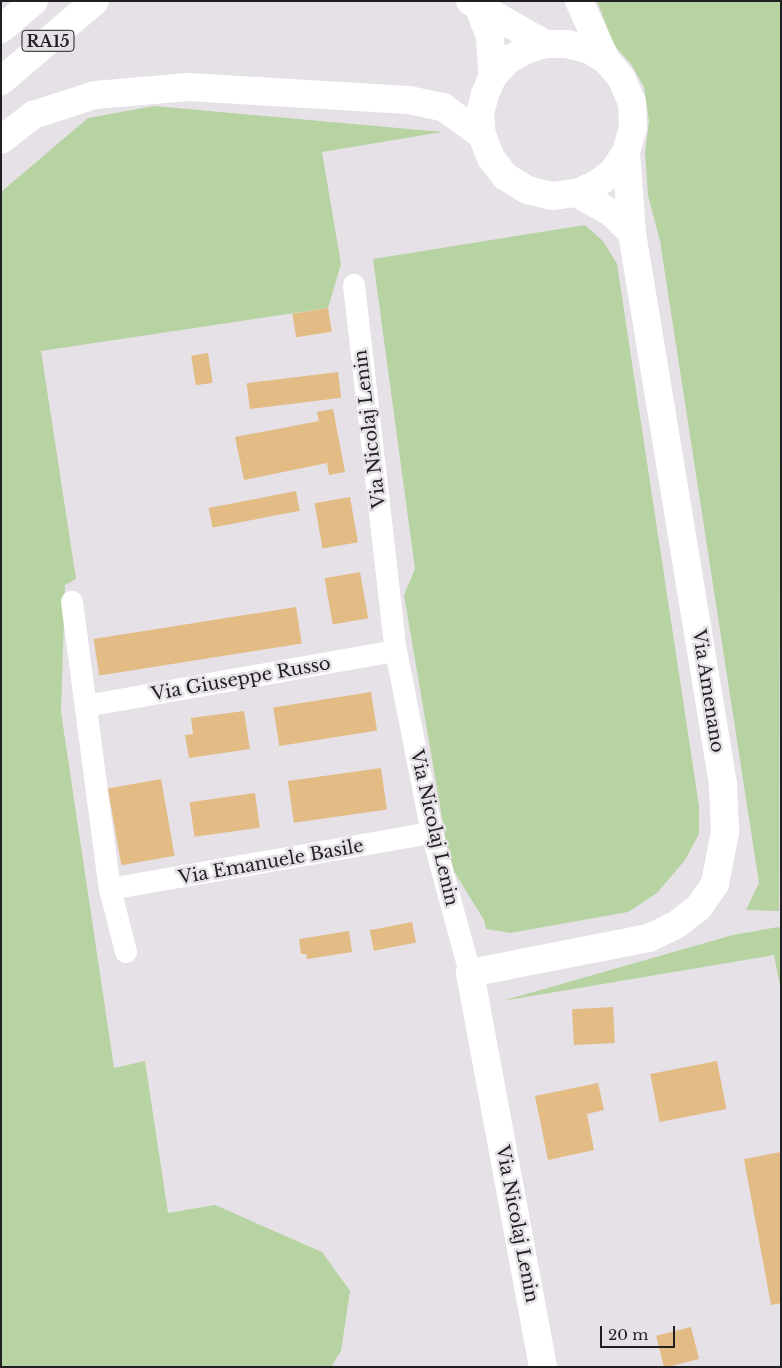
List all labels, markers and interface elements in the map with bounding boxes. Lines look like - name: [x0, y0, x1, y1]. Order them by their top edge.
- road number: RA15: [20, 27, 76, 54]
- street label: Via Nicolaj Lenin: [350, 348, 390, 510]
- street label: Via Amenano: [688, 627, 728, 755]
- street label: Via Giuseppe Russo: [150, 653, 332, 705]
- street label: Via Nicolaj Lenin: [406, 748, 462, 908]
- street label: Via Emanuele Basile: [177, 835, 365, 889]
- street label: Via Nicolaj Lenin: [491, 1144, 543, 1304]
- scale bar: [602, 1316, 677, 1348]
- text: 20 m: [608, 1325, 648, 1344]

